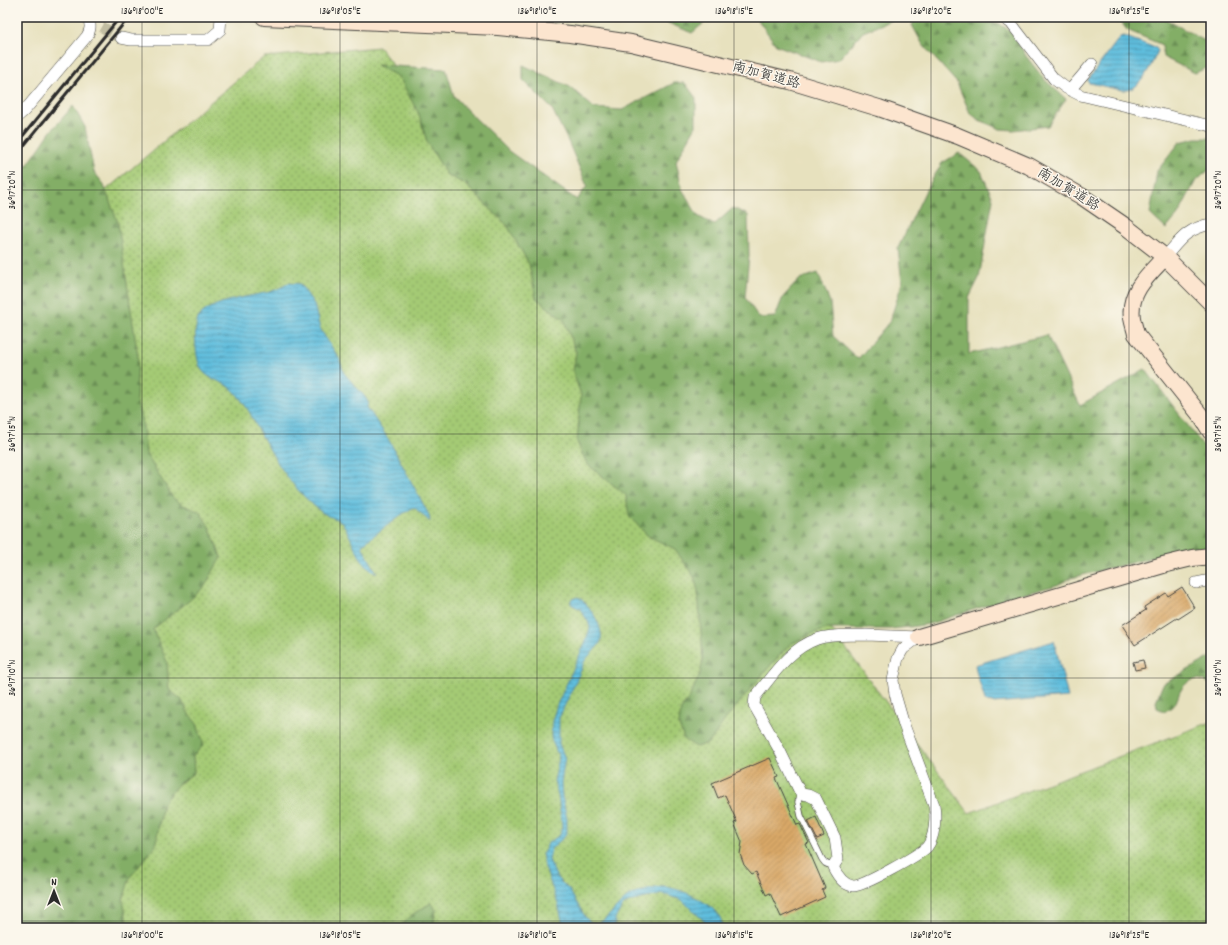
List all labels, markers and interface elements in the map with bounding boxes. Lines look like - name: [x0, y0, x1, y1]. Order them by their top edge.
- text: 136°18'00"E: [121, 5, 163, 19]
- text: 136°18'05"E: [319, 5, 361, 19]
- text: 136°18'10"E: [518, 5, 557, 19]
- text: 136°18'15"E: [715, 5, 753, 19]
- text: 136°18'20"E: [911, 5, 952, 19]
- text: 136°18'25"E: [1109, 5, 1149, 19]
- street label: 南加賀道路: [730, 57, 802, 95]
- street label: 南加賀道路: [1033, 163, 1103, 217]
- text: 36°17'20"N: [6, 171, 20, 209]
- text: 36°17'20"N: [1212, 171, 1226, 209]
- text: 36°17'15"N: [6, 416, 20, 452]
- text: 36°17'15"N: [1212, 416, 1226, 452]
- text: 36°17'10"N: [6, 660, 20, 696]
- text: 36°17'10"N: [1212, 660, 1226, 696]
- north arrow: [34, 871, 74, 911]
- text: N: [51, 875, 57, 891]
- text: 136°18'00"E: [121, 929, 163, 943]
- text: 136°18'05"E: [319, 929, 361, 943]
- text: 136°18'10"E: [518, 929, 557, 943]
- text: 136°18'15"E: [715, 929, 753, 943]
- text: 136°18'20"E: [911, 929, 952, 943]
- text: 136°18'25"E: [1109, 929, 1149, 943]

